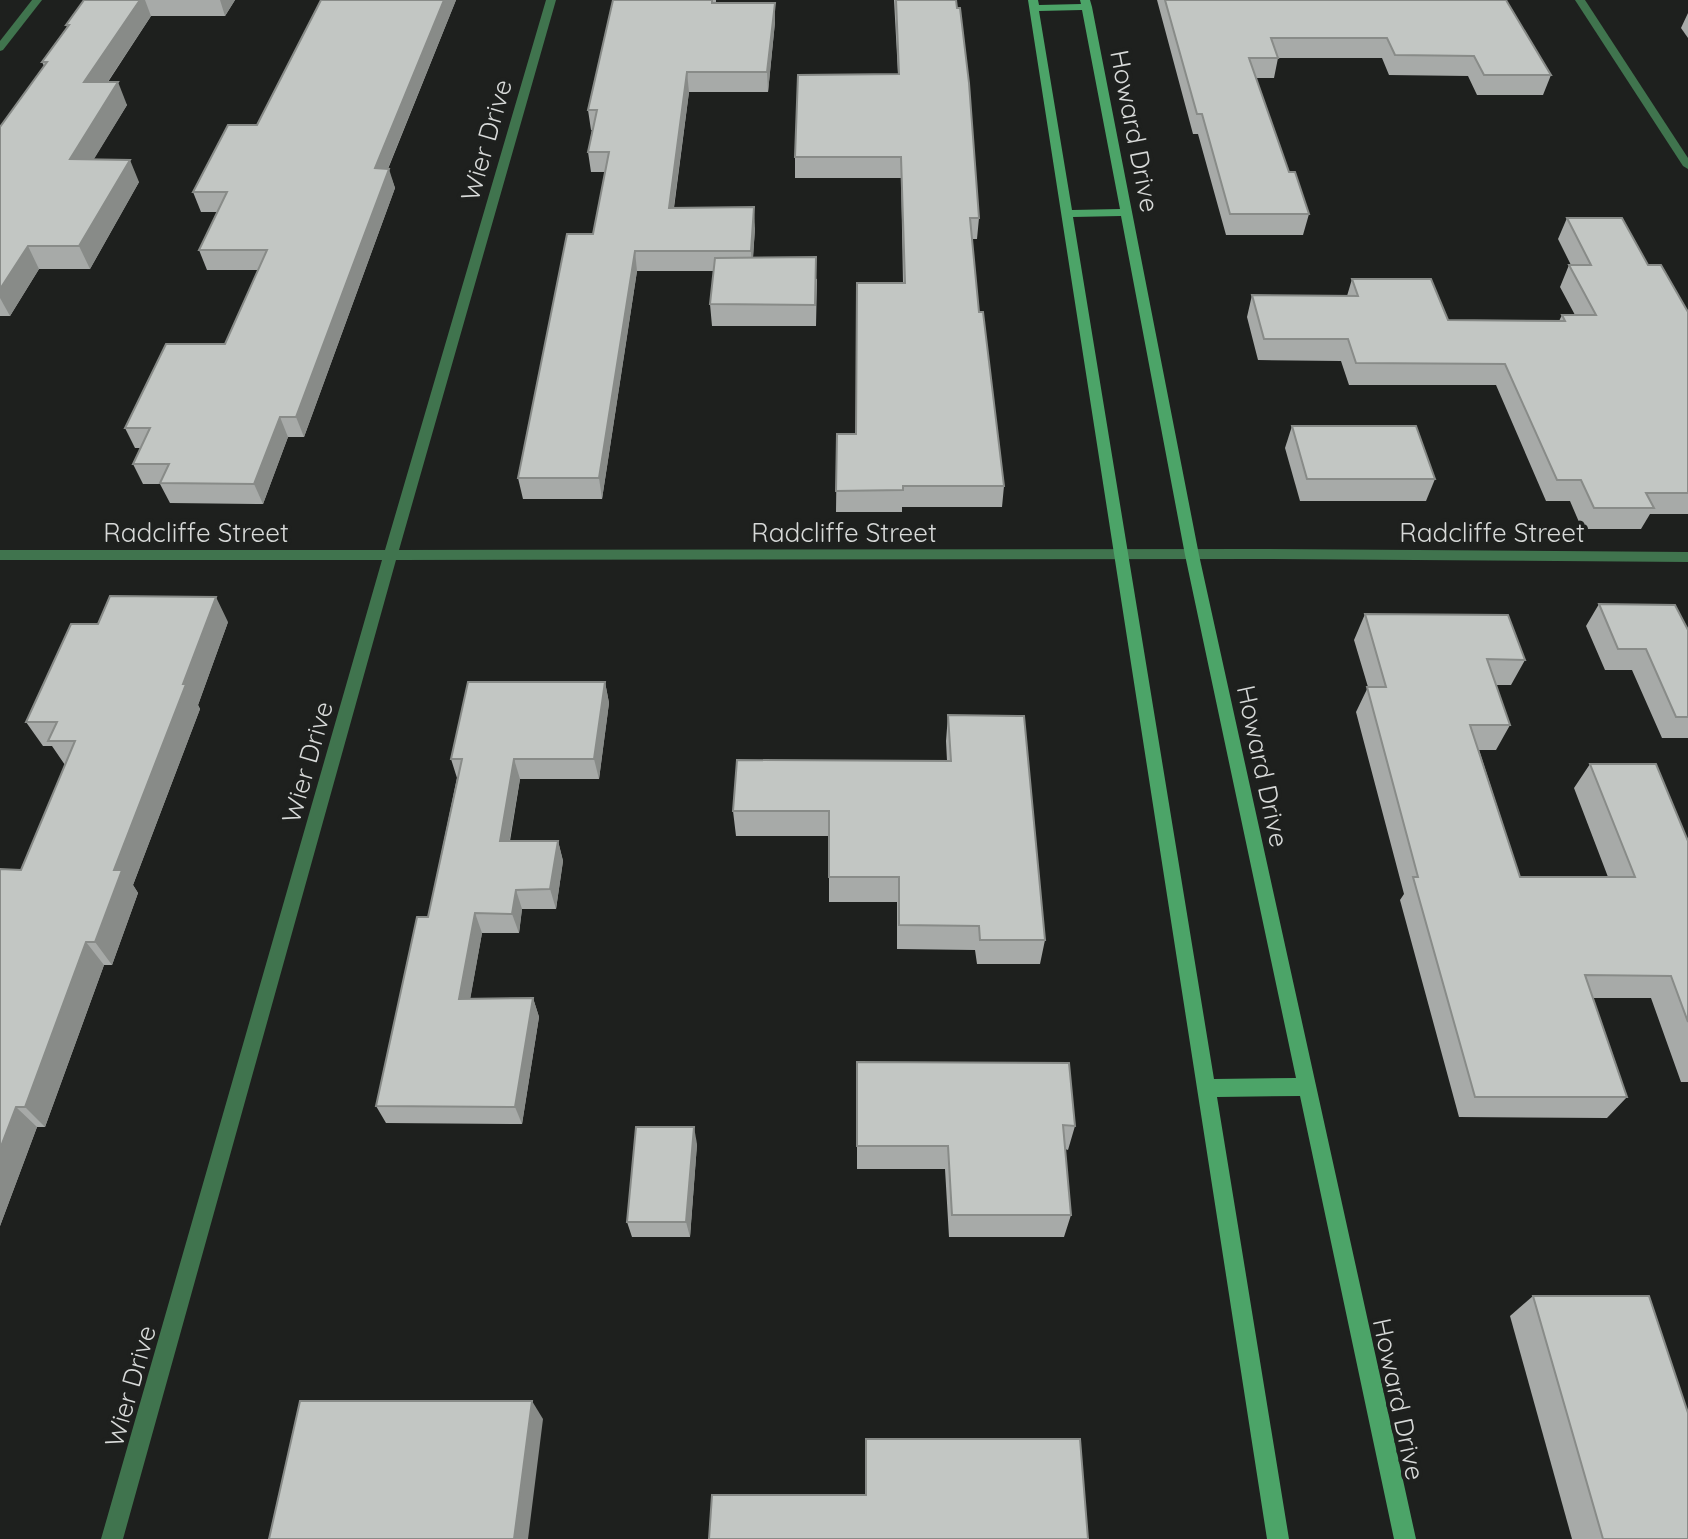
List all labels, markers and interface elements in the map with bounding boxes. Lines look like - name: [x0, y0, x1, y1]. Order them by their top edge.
- street label: Howard Drive: [1103, 47, 1167, 215]
- street label: Wier Drive: [453, 75, 519, 205]
- street label: Radcliffe Street: [103, 516, 289, 549]
- street label: Radcliffe Street: [751, 516, 937, 549]
- street label: Radcliffe Street: [1399, 516, 1585, 549]
- street label: Howard Drive: [1230, 682, 1296, 850]
- street label: Wier Drive: [274, 697, 340, 827]
- street label: Howard Drive: [1366, 1315, 1432, 1483]
- street label: Wier Drive: [97, 1321, 163, 1451]

